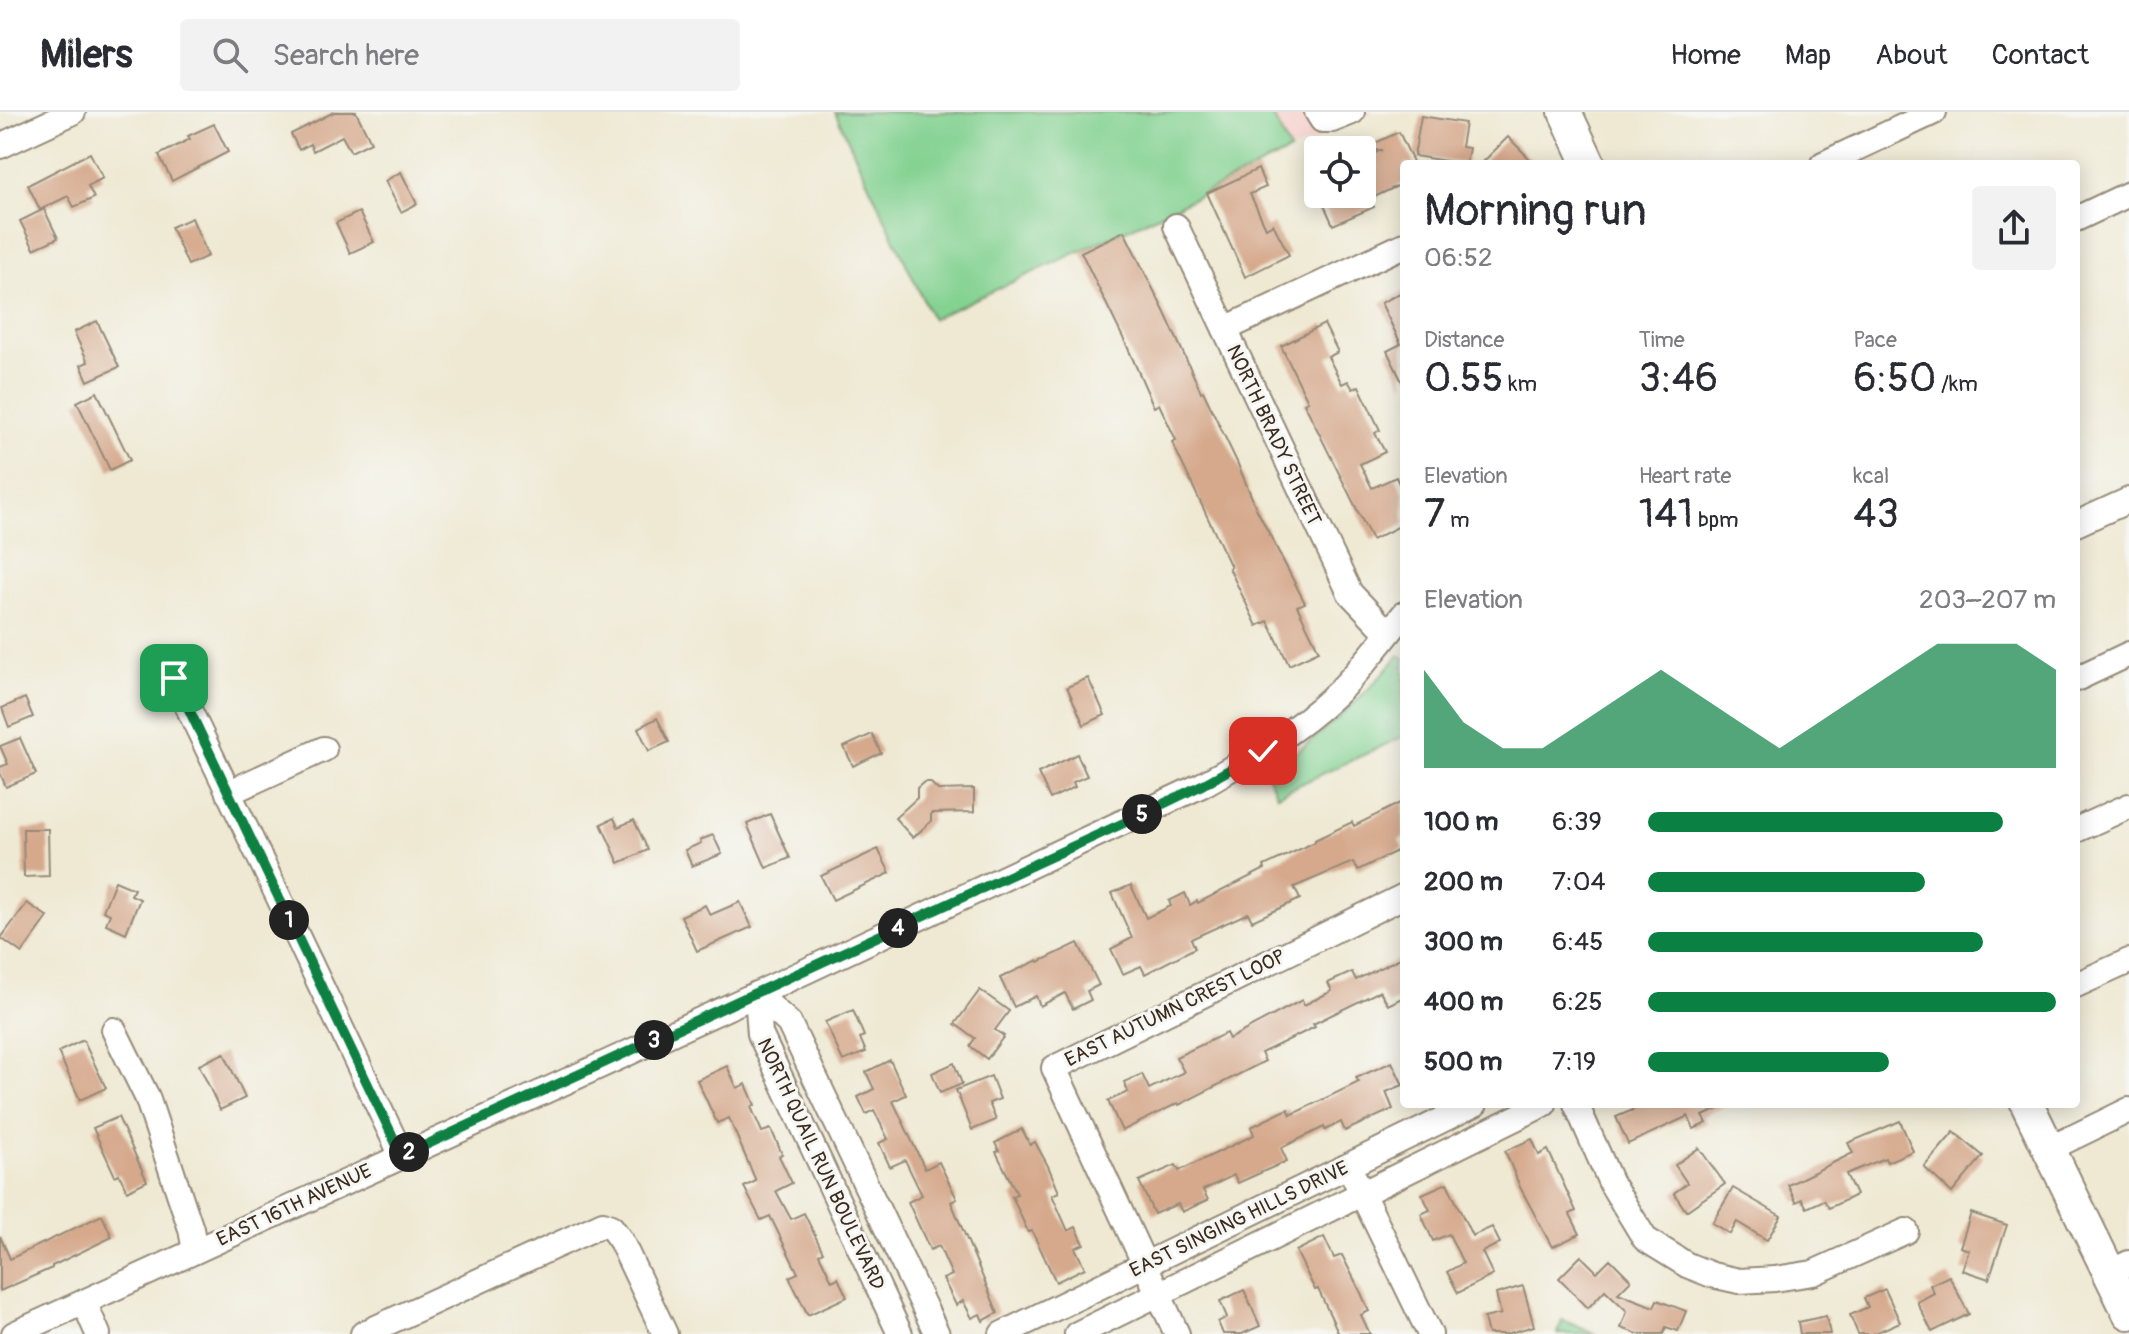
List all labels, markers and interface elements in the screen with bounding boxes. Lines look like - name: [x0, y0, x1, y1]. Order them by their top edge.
- search box: [180, 19, 740, 91]
- text: Milers: [40, 31, 132, 79]
- icon: search: [208, 33, 252, 77]
- text: Search here: [272, 37, 419, 74]
- text: Home: [1670, 38, 1741, 73]
- text: Map: [1785, 38, 1831, 73]
- text: About: [1875, 38, 1948, 73]
- text: Contact: [1992, 38, 2089, 73]
- map controls: [1304, 136, 1376, 208]
- button: locate: [1304, 136, 1376, 208]
- text: Morning run: [1424, 184, 1647, 239]
- button: share: [1972, 186, 2056, 270]
- text: 06:52: [1424, 242, 1492, 274]
- text: Distance: [1424, 326, 1504, 354]
- text: Time: [1639, 326, 1685, 354]
- text: Pace: [1853, 326, 1897, 354]
- street label: NORTH BRADY STREET: [1221, 341, 1327, 529]
- text: 0.55: [1424, 354, 1503, 403]
- text: 3:46: [1639, 354, 1718, 403]
- text: 6:50: [1853, 354, 1936, 403]
- text: km: [1503, 370, 1537, 398]
- text: /km: [1936, 370, 1978, 398]
- text: Elevation: [1424, 462, 1508, 490]
- text: Heart rate: [1639, 462, 1731, 490]
- text: kcal: [1853, 462, 1889, 490]
- text: 7: [1424, 490, 1445, 539]
- text: 141: [1639, 490, 1693, 539]
- text: 43: [1853, 490, 1899, 539]
- text: m: [1445, 506, 1469, 534]
- text: bpm: [1693, 506, 1739, 534]
- text: Elevation: [1424, 584, 1523, 616]
- text: 203–207 m: [1919, 584, 2056, 616]
- pin: [140, 644, 208, 712]
- icon: arrive: [152, 656, 196, 700]
- pin: [1229, 717, 1297, 785]
- icon: check: [1241, 729, 1285, 773]
- pin: 5: [1122, 794, 1162, 834]
- text: 5: [1136, 800, 1148, 828]
- text: 100 m: [1424, 806, 1498, 838]
- text: 6:39: [1552, 806, 1602, 838]
- text: 200 m: [1424, 866, 1503, 898]
- text: 7:04: [1552, 866, 1606, 898]
- pin: 1: [269, 900, 309, 940]
- text: 1: [285, 906, 293, 934]
- pin: 4: [878, 908, 918, 948]
- text: 4: [892, 914, 904, 942]
- text: 300 m: [1424, 926, 1503, 958]
- text: 6:45: [1552, 926, 1603, 958]
- street label: EAST AUTUMN CREST LOOP: [1061, 944, 1289, 1072]
- text: 400 m: [1424, 986, 1503, 1018]
- text: 6:25: [1552, 986, 1603, 1018]
- pin: 3: [634, 1020, 674, 1060]
- text: 3: [648, 1026, 660, 1054]
- street label: NORTH QUAIL RUN BOULEVARD: [752, 1034, 890, 1294]
- text: 500 m: [1424, 1046, 1502, 1078]
- text: 7:19: [1552, 1046, 1596, 1078]
- pin: 2: [389, 1132, 429, 1172]
- text: 2: [403, 1138, 415, 1166]
- street label: EAST SINGING HILLS DRIVE: [1126, 1155, 1352, 1283]
- street label: EAST 16TH AVENUE: [212, 1158, 376, 1252]

